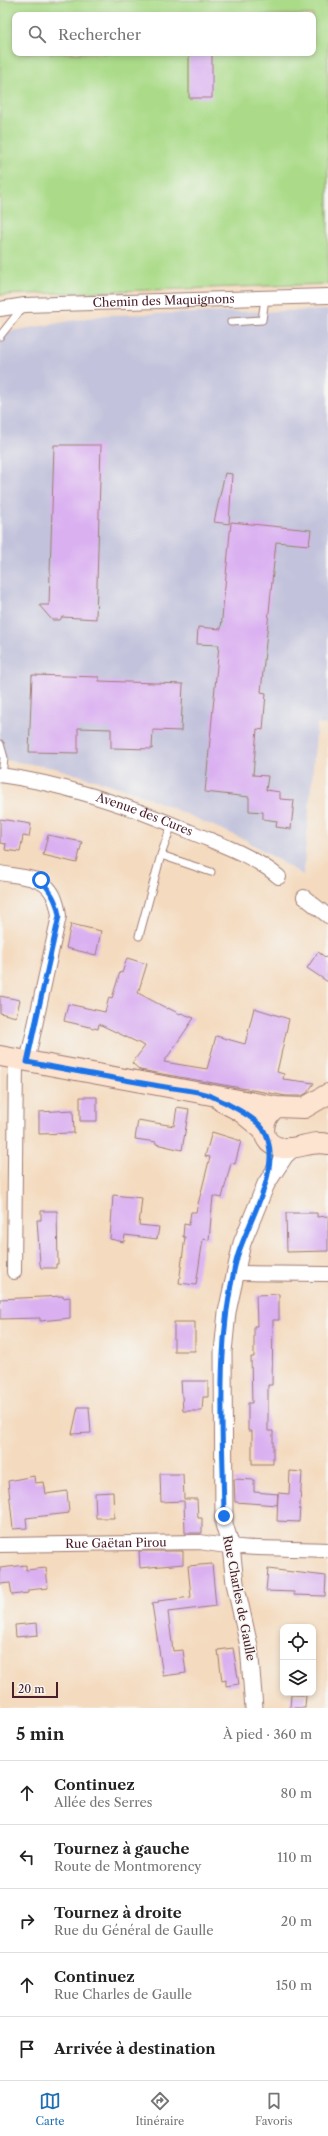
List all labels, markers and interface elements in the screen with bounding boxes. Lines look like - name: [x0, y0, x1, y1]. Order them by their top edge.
- search box: [12, 12, 316, 56]
- icon: search: [26, 23, 48, 45]
- text: Rechercher: [58, 25, 141, 44]
- street label: Chemin des Maquignons: [92, 291, 235, 310]
- street label: Avenue des Cures: [93, 789, 195, 839]
- route start: [32, 871, 50, 889]
- route end: [215, 1507, 233, 1525]
- street label: Rue Gaëtan Pirou: [65, 1534, 167, 1551]
- street label: Rue Charles de Gaulle: [220, 1534, 259, 1662]
- map controls: [280, 1624, 316, 1696]
- button: locate: [280, 1624, 316, 1660]
- button: layers: [280, 1660, 316, 1696]
- scale bar: [12, 1680, 58, 1699]
- text: 20 m: [18, 1682, 44, 1696]
- text: 5 min: [16, 1724, 64, 1744]
- text: À pied · 360 m: [223, 1726, 312, 1742]
- text: Continuez: [54, 1775, 135, 1794]
- icon: ahead: [16, 1782, 38, 1804]
- text: 80 m: [280, 1785, 312, 1801]
- text: Allée des Serres: [54, 1794, 153, 1810]
- text: Tournez à gauche: [54, 1839, 190, 1858]
- icon: left: [16, 1846, 38, 1868]
- text: 110 m: [277, 1849, 312, 1865]
- text: Route de Montmorency: [54, 1858, 202, 1874]
- text: Tournez à droite: [54, 1903, 182, 1922]
- icon: right: [16, 1910, 38, 1932]
- text: 20 m: [281, 1913, 312, 1929]
- text: Rue du Général de Gaulle: [54, 1922, 213, 1938]
- text: Continuez: [54, 1967, 135, 1986]
- icon: ahead: [16, 1974, 38, 1996]
- text: 150 m: [276, 1977, 312, 1993]
- text: Rue Charles de Gaulle: [54, 1986, 192, 2002]
- icon: arrive: [16, 2038, 38, 2060]
- text: Arrivée à destination: [54, 2039, 216, 2058]
- tab: Carte: [35, 2090, 64, 2128]
- tab: Itinéraire: [135, 2090, 184, 2128]
- tab: Favoris: [255, 2090, 292, 2128]

